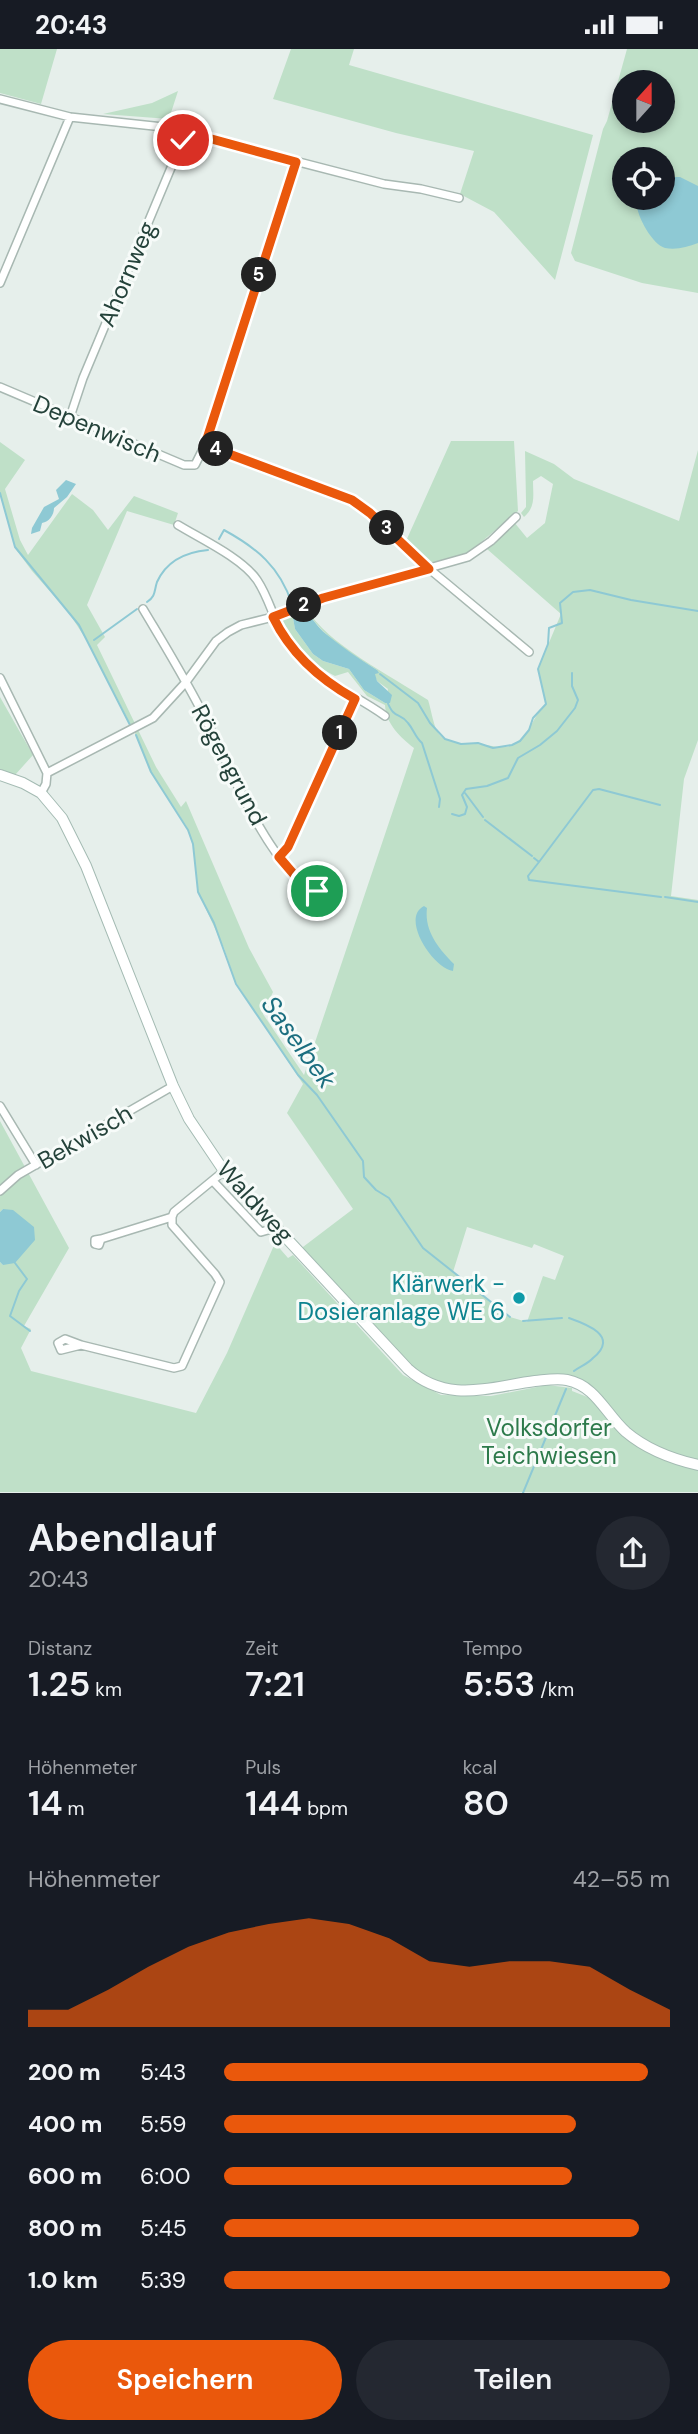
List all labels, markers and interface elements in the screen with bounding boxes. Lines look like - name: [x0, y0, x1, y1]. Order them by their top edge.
- text: 20:43: [35, 8, 107, 42]
- north arrow: [612, 70, 676, 133]
- map controls: [612, 70, 675, 210]
- pin: [153, 110, 213, 170]
- icon: check: [164, 121, 202, 159]
- button: locate: [612, 147, 675, 210]
- street label: Ahornweg: [91, 216, 163, 331]
- pin: 5: [242, 257, 276, 293]
- text: 5: [253, 262, 264, 287]
- street label: Depenwisch: [28, 388, 166, 469]
- pin: 4: [198, 431, 234, 467]
- text: 4: [209, 436, 222, 461]
- pin: 3: [370, 511, 404, 545]
- text: 3: [381, 515, 392, 540]
- pin: 2: [286, 587, 322, 623]
- text: 2: [298, 592, 309, 617]
- street label: Rögengrund: [185, 699, 274, 831]
- pin: 1: [322, 715, 358, 751]
- text: 1: [336, 720, 343, 745]
- pin: [287, 861, 347, 921]
- icon: arrive: [298, 872, 336, 910]
- water label: Saselbek: [254, 989, 345, 1096]
- street label: Bekwisch: [32, 1097, 137, 1176]
- street label: Waldweg: [210, 1154, 300, 1249]
- place label: Klärwerk - Dosieranlage WE 6: [298, 1268, 505, 1327]
- marker: Klärwerk - Dosieranlage WE 6: [511, 1290, 527, 1306]
- park label: Volksdorfer Teichwiesen: [481, 1412, 617, 1471]
- text: Abendlauf: [28, 1513, 217, 1563]
- button: share: [596, 1516, 670, 1590]
- text: 20:43: [28, 1564, 89, 1594]
- text: Distanz: [28, 1636, 92, 1661]
- text: Zeit: [245, 1636, 278, 1661]
- text: Tempo: [463, 1636, 523, 1661]
- text: 1.25: [28, 1661, 90, 1707]
- text: 7:21: [245, 1661, 305, 1707]
- text: 5:53: [463, 1661, 535, 1707]
- text: km: [90, 1677, 122, 1702]
- text: /km: [535, 1677, 574, 1702]
- text: Höhenmeter: [28, 1755, 137, 1780]
- text: Puls: [245, 1755, 281, 1780]
- text: kcal: [463, 1755, 497, 1780]
- text: 14: [28, 1780, 63, 1826]
- text: 144: [245, 1780, 302, 1826]
- text: 80: [463, 1780, 509, 1826]
- text: m: [63, 1796, 85, 1821]
- text: bpm: [302, 1796, 348, 1821]
- text: Höhenmeter: [28, 1864, 160, 1894]
- text: 42–55 m: [573, 1864, 670, 1894]
- text: 200 m: [28, 2057, 101, 2087]
- text: 5:43: [140, 2057, 186, 2087]
- text: 400 m: [28, 2109, 102, 2139]
- text: 5:59: [140, 2109, 186, 2139]
- text: 600 m: [28, 2161, 102, 2191]
- text: 6:00: [140, 2161, 191, 2191]
- text: 800 m: [28, 2213, 102, 2243]
- text: 5:45: [140, 2213, 187, 2243]
- text: 1.0 km: [28, 2265, 98, 2295]
- text: 5:39: [140, 2265, 186, 2295]
- button: Speichern: [28, 2340, 342, 2420]
- button: Teilen: [356, 2340, 670, 2420]

